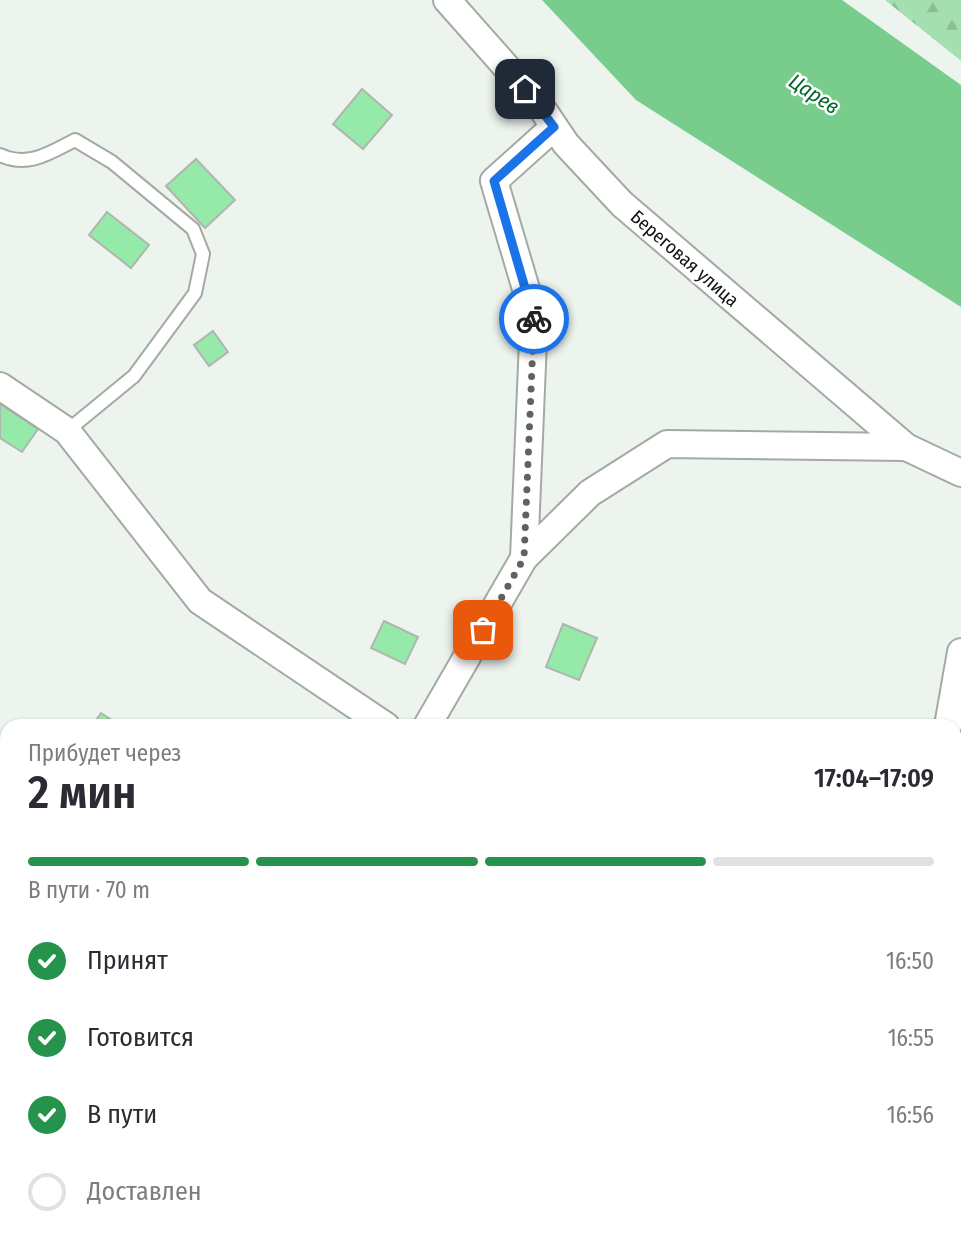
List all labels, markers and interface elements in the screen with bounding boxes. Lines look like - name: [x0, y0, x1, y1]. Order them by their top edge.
- pin: [495, 59, 555, 119]
- water label: Царев: [784, 68, 844, 120]
- icon: home: [506, 70, 544, 108]
- street label: Береговая улица: [626, 205, 743, 312]
- courier: [499, 284, 569, 354]
- icon: bike: [515, 300, 553, 338]
- pin: [453, 600, 513, 660]
- icon: bag: [464, 611, 502, 649]
- text: Прибудет через: [28, 739, 181, 767]
- text: 17:04–17:09: [814, 763, 934, 794]
- text: 2 мин: [28, 765, 136, 820]
- text: В пути · 70 m: [28, 876, 150, 904]
- icon: check: [28, 942, 66, 980]
- text: Принят: [87, 945, 168, 976]
- text: 16:50: [886, 947, 934, 975]
- icon: check: [28, 1019, 66, 1057]
- text: Готовится: [87, 1022, 194, 1053]
- text: 16:55: [888, 1024, 934, 1052]
- icon: check: [28, 1096, 66, 1134]
- text: В пути: [87, 1099, 157, 1130]
- text: 16:56: [887, 1101, 934, 1129]
- text: Доставлен: [87, 1176, 202, 1207]

